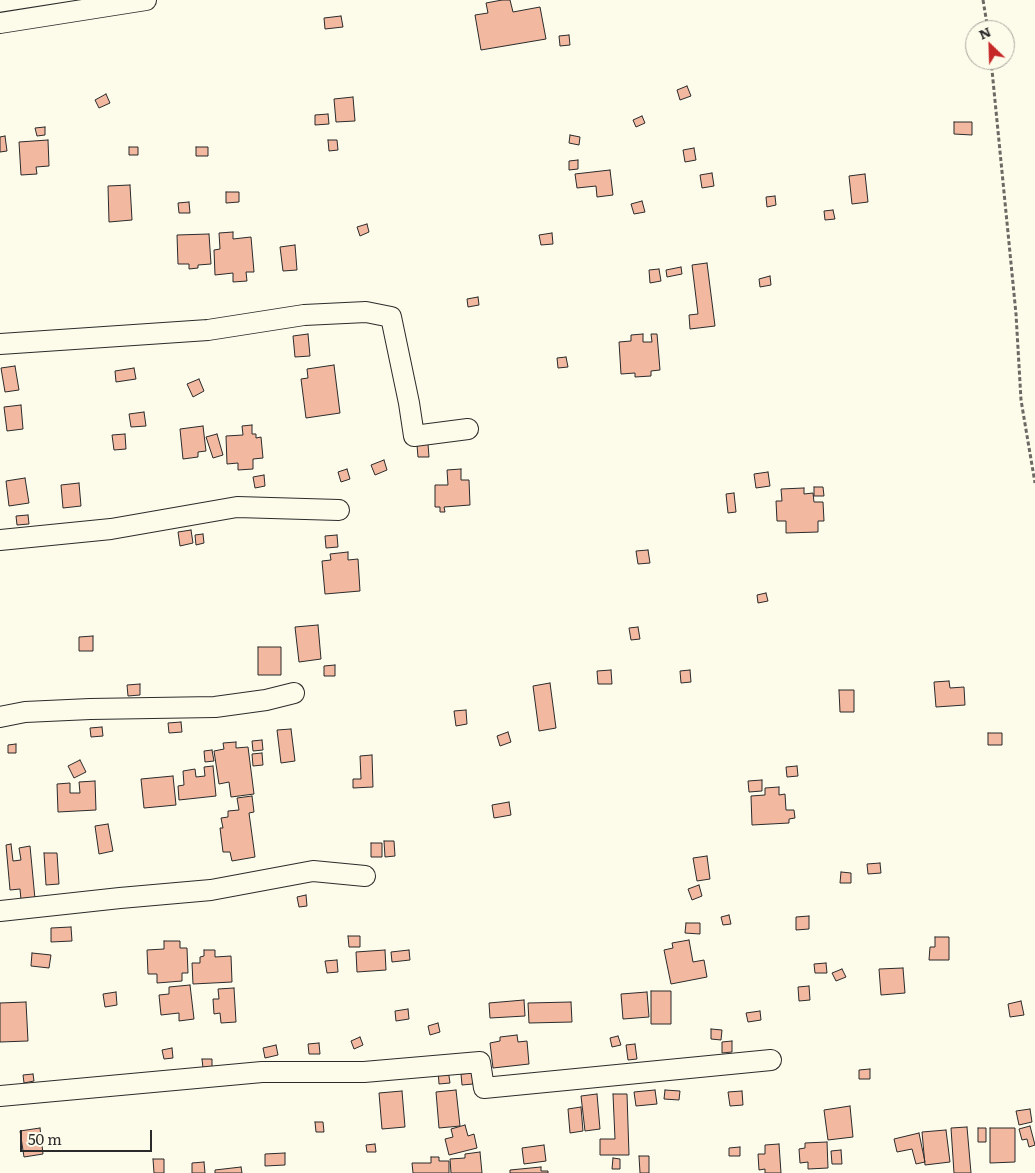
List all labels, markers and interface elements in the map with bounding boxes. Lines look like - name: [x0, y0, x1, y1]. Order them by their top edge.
- north arrow: [965, 20, 1015, 70]
- text: N: [975, 21, 994, 44]
- scale bar: [22, 1120, 155, 1152]
- text: 50 m: [28, 1127, 62, 1150]

